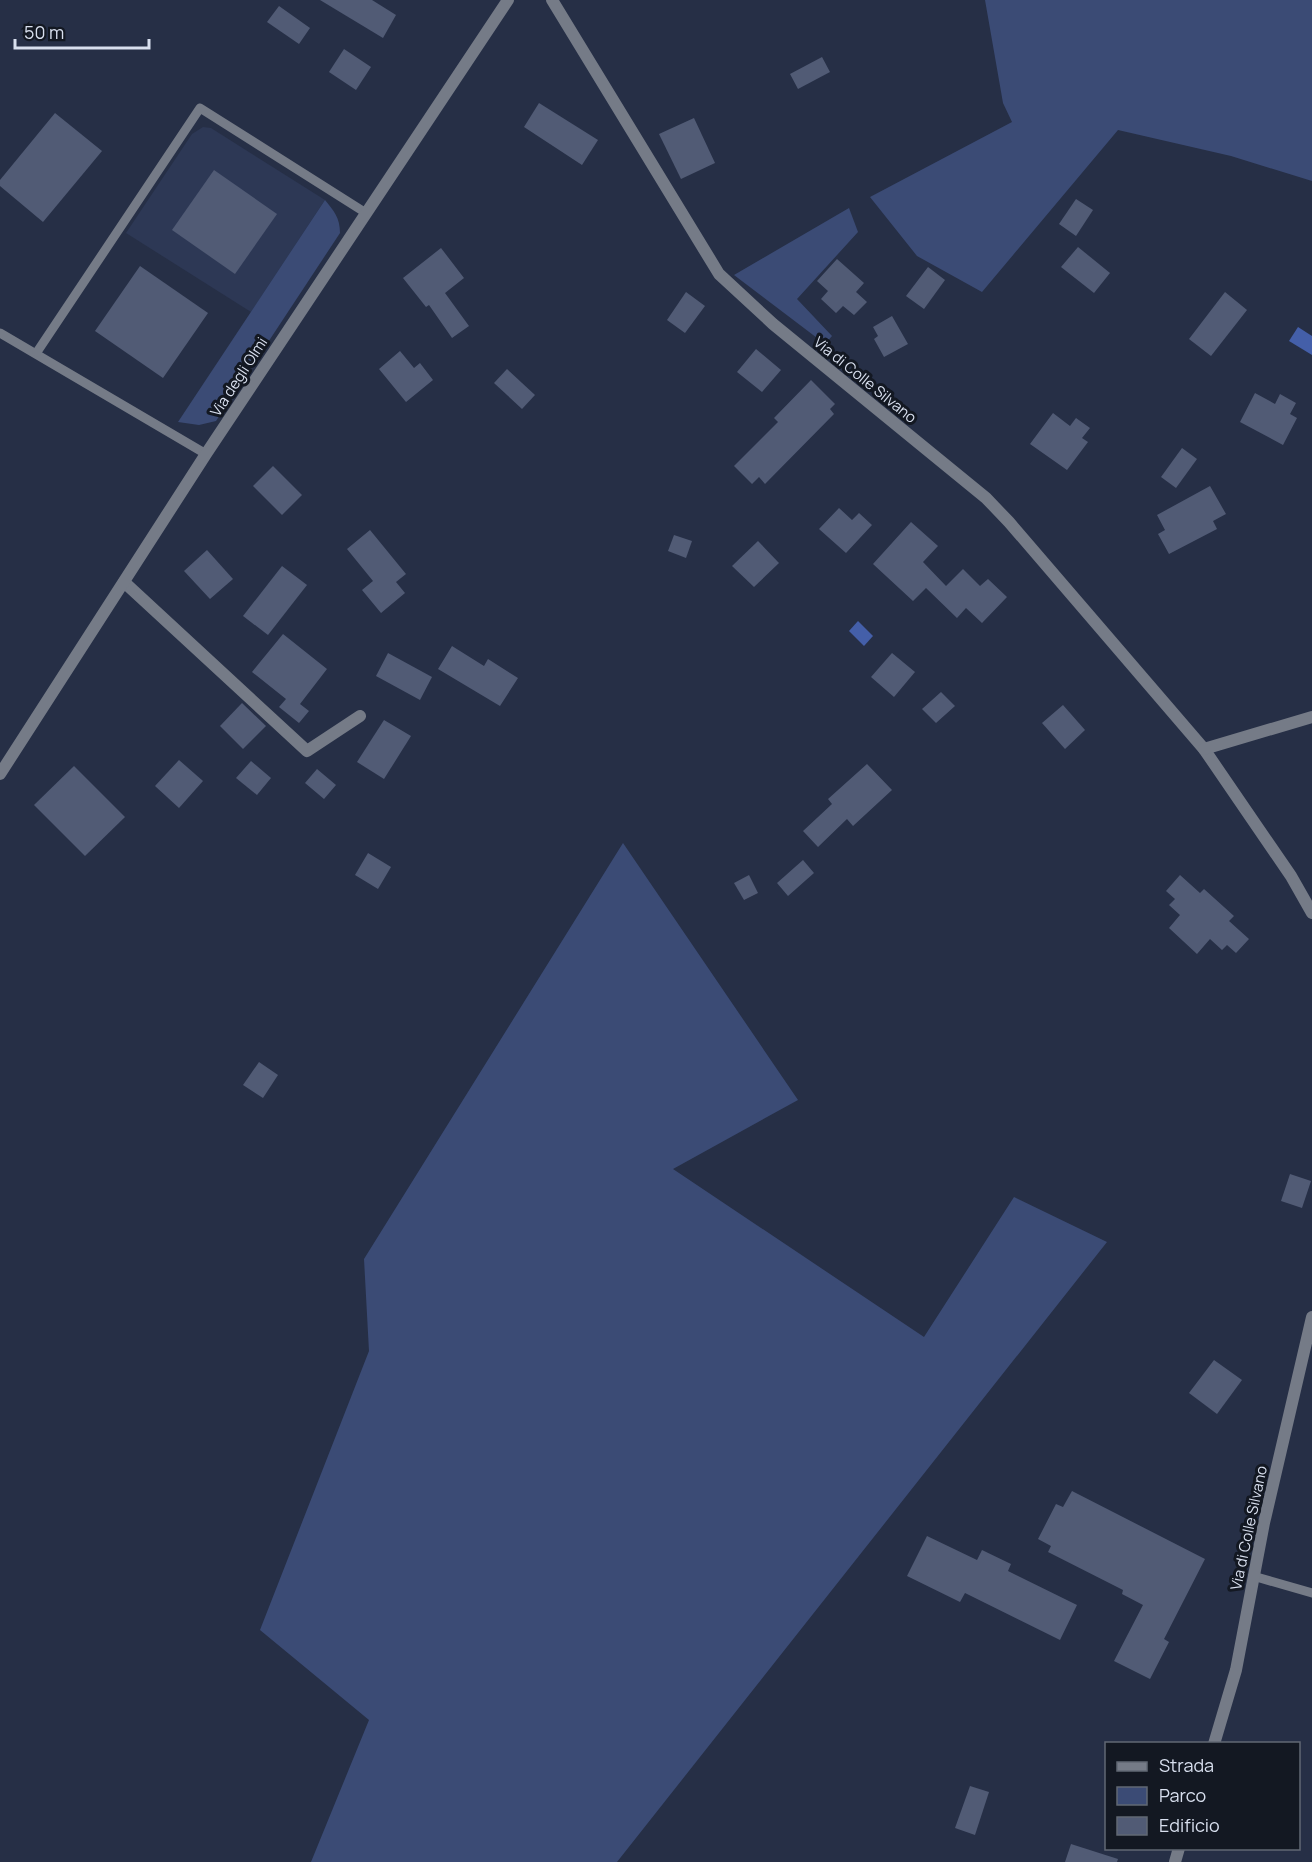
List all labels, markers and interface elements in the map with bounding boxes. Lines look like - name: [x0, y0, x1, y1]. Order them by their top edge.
- scale bar: [15, 12, 148, 50]
- text: 50 m: [24, 20, 64, 44]
- street label: Via di Colle Silvano: [809, 332, 921, 428]
- street label: Via degli Olmi: [205, 333, 272, 420]
- street label: Via di Colle Silvano: [1225, 1464, 1272, 1592]
- legend: [1105, 1742, 1300, 1850]
- text: Strada: [1159, 1753, 1214, 1777]
- text: Parco: [1159, 1783, 1206, 1807]
- text: Edificio: [1159, 1813, 1220, 1837]

